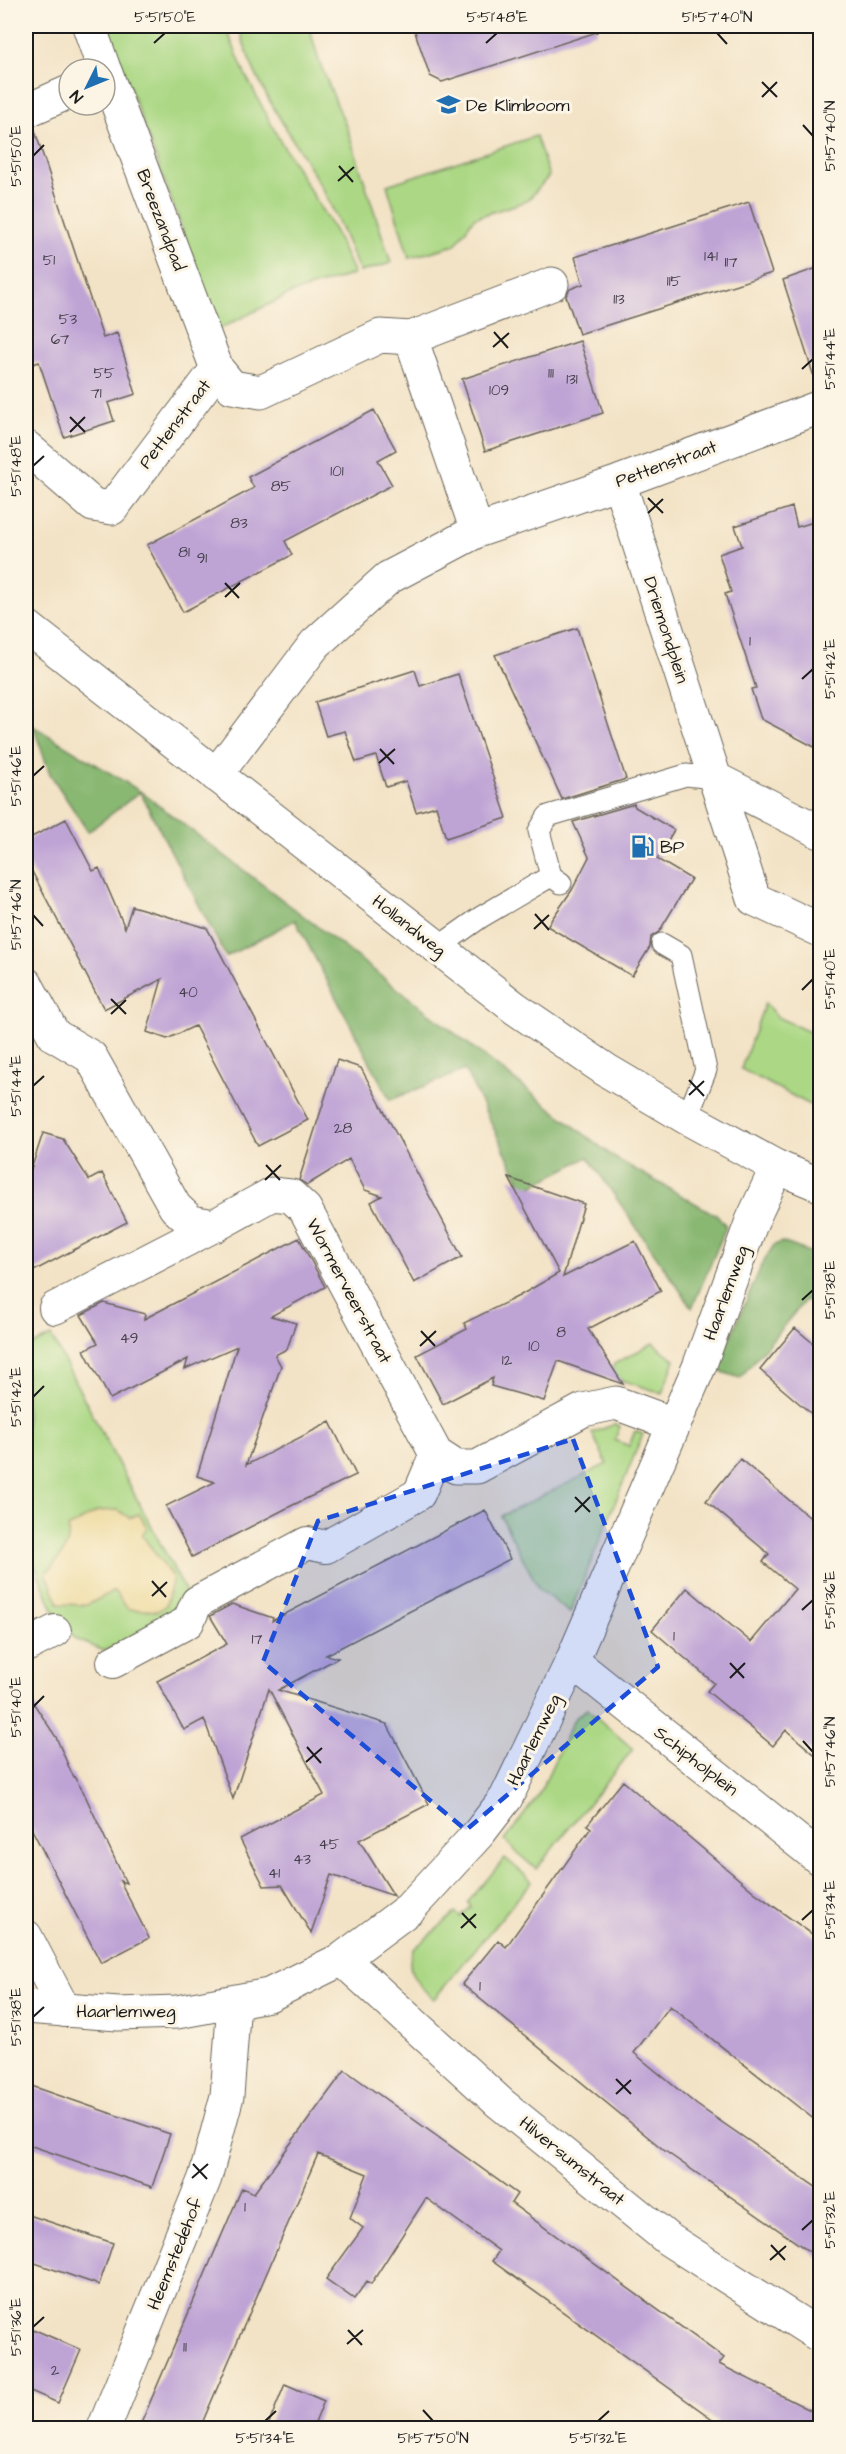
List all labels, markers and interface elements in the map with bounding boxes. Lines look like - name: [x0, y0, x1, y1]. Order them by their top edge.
- text: 5°51'50"E: [134, 7, 196, 28]
- text: 5°51'48"E: [466, 7, 528, 28]
- text: 51°57'40"N: [682, 7, 752, 28]
- north arrow: [57, 57, 117, 117]
- text: N: [65, 85, 88, 108]
- school or university icon: De Klimboom: [435, 92, 461, 118]
- place label: De Klimboom: [466, 93, 569, 118]
- text: 51°57'40"N: [820, 101, 841, 171]
- text: 5°51'50"E: [6, 125, 27, 187]
- street label: Breezandpad: [130, 166, 192, 274]
- house number: 141: [704, 246, 718, 267]
- house number: 51: [43, 250, 55, 271]
- house number: 117: [724, 252, 738, 273]
- house number: 115: [667, 271, 682, 292]
- house number: 113: [613, 289, 625, 310]
- house number: 53: [59, 309, 77, 330]
- text: 5°51'44"E: [820, 328, 841, 390]
- house number: 67: [51, 329, 69, 350]
- house number: 55: [93, 363, 115, 384]
- house number: 111: [548, 363, 554, 384]
- house number: 131: [566, 369, 578, 390]
- street label: Pettenstraat: [133, 373, 217, 474]
- house number: 109: [489, 380, 509, 401]
- house number: 71: [90, 383, 102, 404]
- street label: Pettenstraat: [612, 434, 721, 494]
- text: 5°51'48"E: [6, 435, 27, 497]
- house number: 101: [330, 461, 344, 482]
- house number: 85: [271, 476, 292, 497]
- house number: 83: [230, 513, 248, 534]
- house number: 81: [178, 542, 190, 563]
- house number: 91: [197, 548, 207, 569]
- street label: Driemondplein: [637, 573, 695, 687]
- house number: 1: [749, 631, 751, 652]
- text: 5°51'42"E: [820, 639, 841, 699]
- text: 5°51'46"E: [6, 745, 27, 806]
- fuel station icon: BP: [629, 834, 655, 860]
- place label: BP: [660, 835, 685, 860]
- text: 51°57'46"N: [6, 880, 27, 950]
- street label: Hollandweg: [366, 889, 451, 964]
- text: 5°51'40"E: [820, 948, 841, 1009]
- house number: 40: [178, 982, 198, 1003]
- text: 5°51'44"E: [6, 1055, 27, 1117]
- house number: 28: [334, 1118, 352, 1139]
- street label: Wormerveerstraat: [300, 1214, 398, 1369]
- street label: Haarlemweg: [697, 1242, 756, 1344]
- text: 5°51'38"E: [820, 1261, 841, 1319]
- house number: 8: [556, 1322, 566, 1343]
- house number: 49: [120, 1328, 138, 1349]
- house number: 10: [528, 1336, 540, 1357]
- house number: 12: [502, 1350, 513, 1371]
- text: 5°51'42"E: [6, 1367, 27, 1427]
- text: 5°51'36"E: [820, 1571, 841, 1629]
- house number: 1: [673, 1626, 675, 1647]
- house number: 17: [251, 1629, 263, 1650]
- text: 5°51'40"E: [6, 1676, 27, 1737]
- street label: Haarlemweg: [501, 1690, 568, 1791]
- text: 51°57'46"N: [820, 1717, 841, 1787]
- street label: Schipholplein: [649, 1720, 743, 1802]
- house number: 45: [319, 1834, 340, 1855]
- house number: 43: [293, 1849, 311, 1870]
- house number: 41: [268, 1863, 280, 1884]
- text: 5°51'34"E: [820, 1880, 841, 1940]
- house number: 1: [479, 1976, 481, 1997]
- text: 5°51'38"E: [6, 1988, 27, 2046]
- street label: Haarlemweg: [76, 1999, 176, 2025]
- street label: Hilversumstraat: [514, 2111, 631, 2212]
- text: 5°51'32"E: [820, 2191, 841, 2249]
- street label: Heemstedehof: [141, 2194, 209, 2314]
- house number: 1: [244, 2197, 246, 2218]
- text: 5°51'36"E: [6, 2298, 27, 2356]
- house number: 11: [183, 2337, 187, 2358]
- house number: 2: [51, 2360, 60, 2381]
- text: 5°51'34"E: [235, 2428, 295, 2449]
- text: 51°57'50"N: [397, 2428, 469, 2449]
- text: 5°51'32"E: [569, 2428, 627, 2449]

